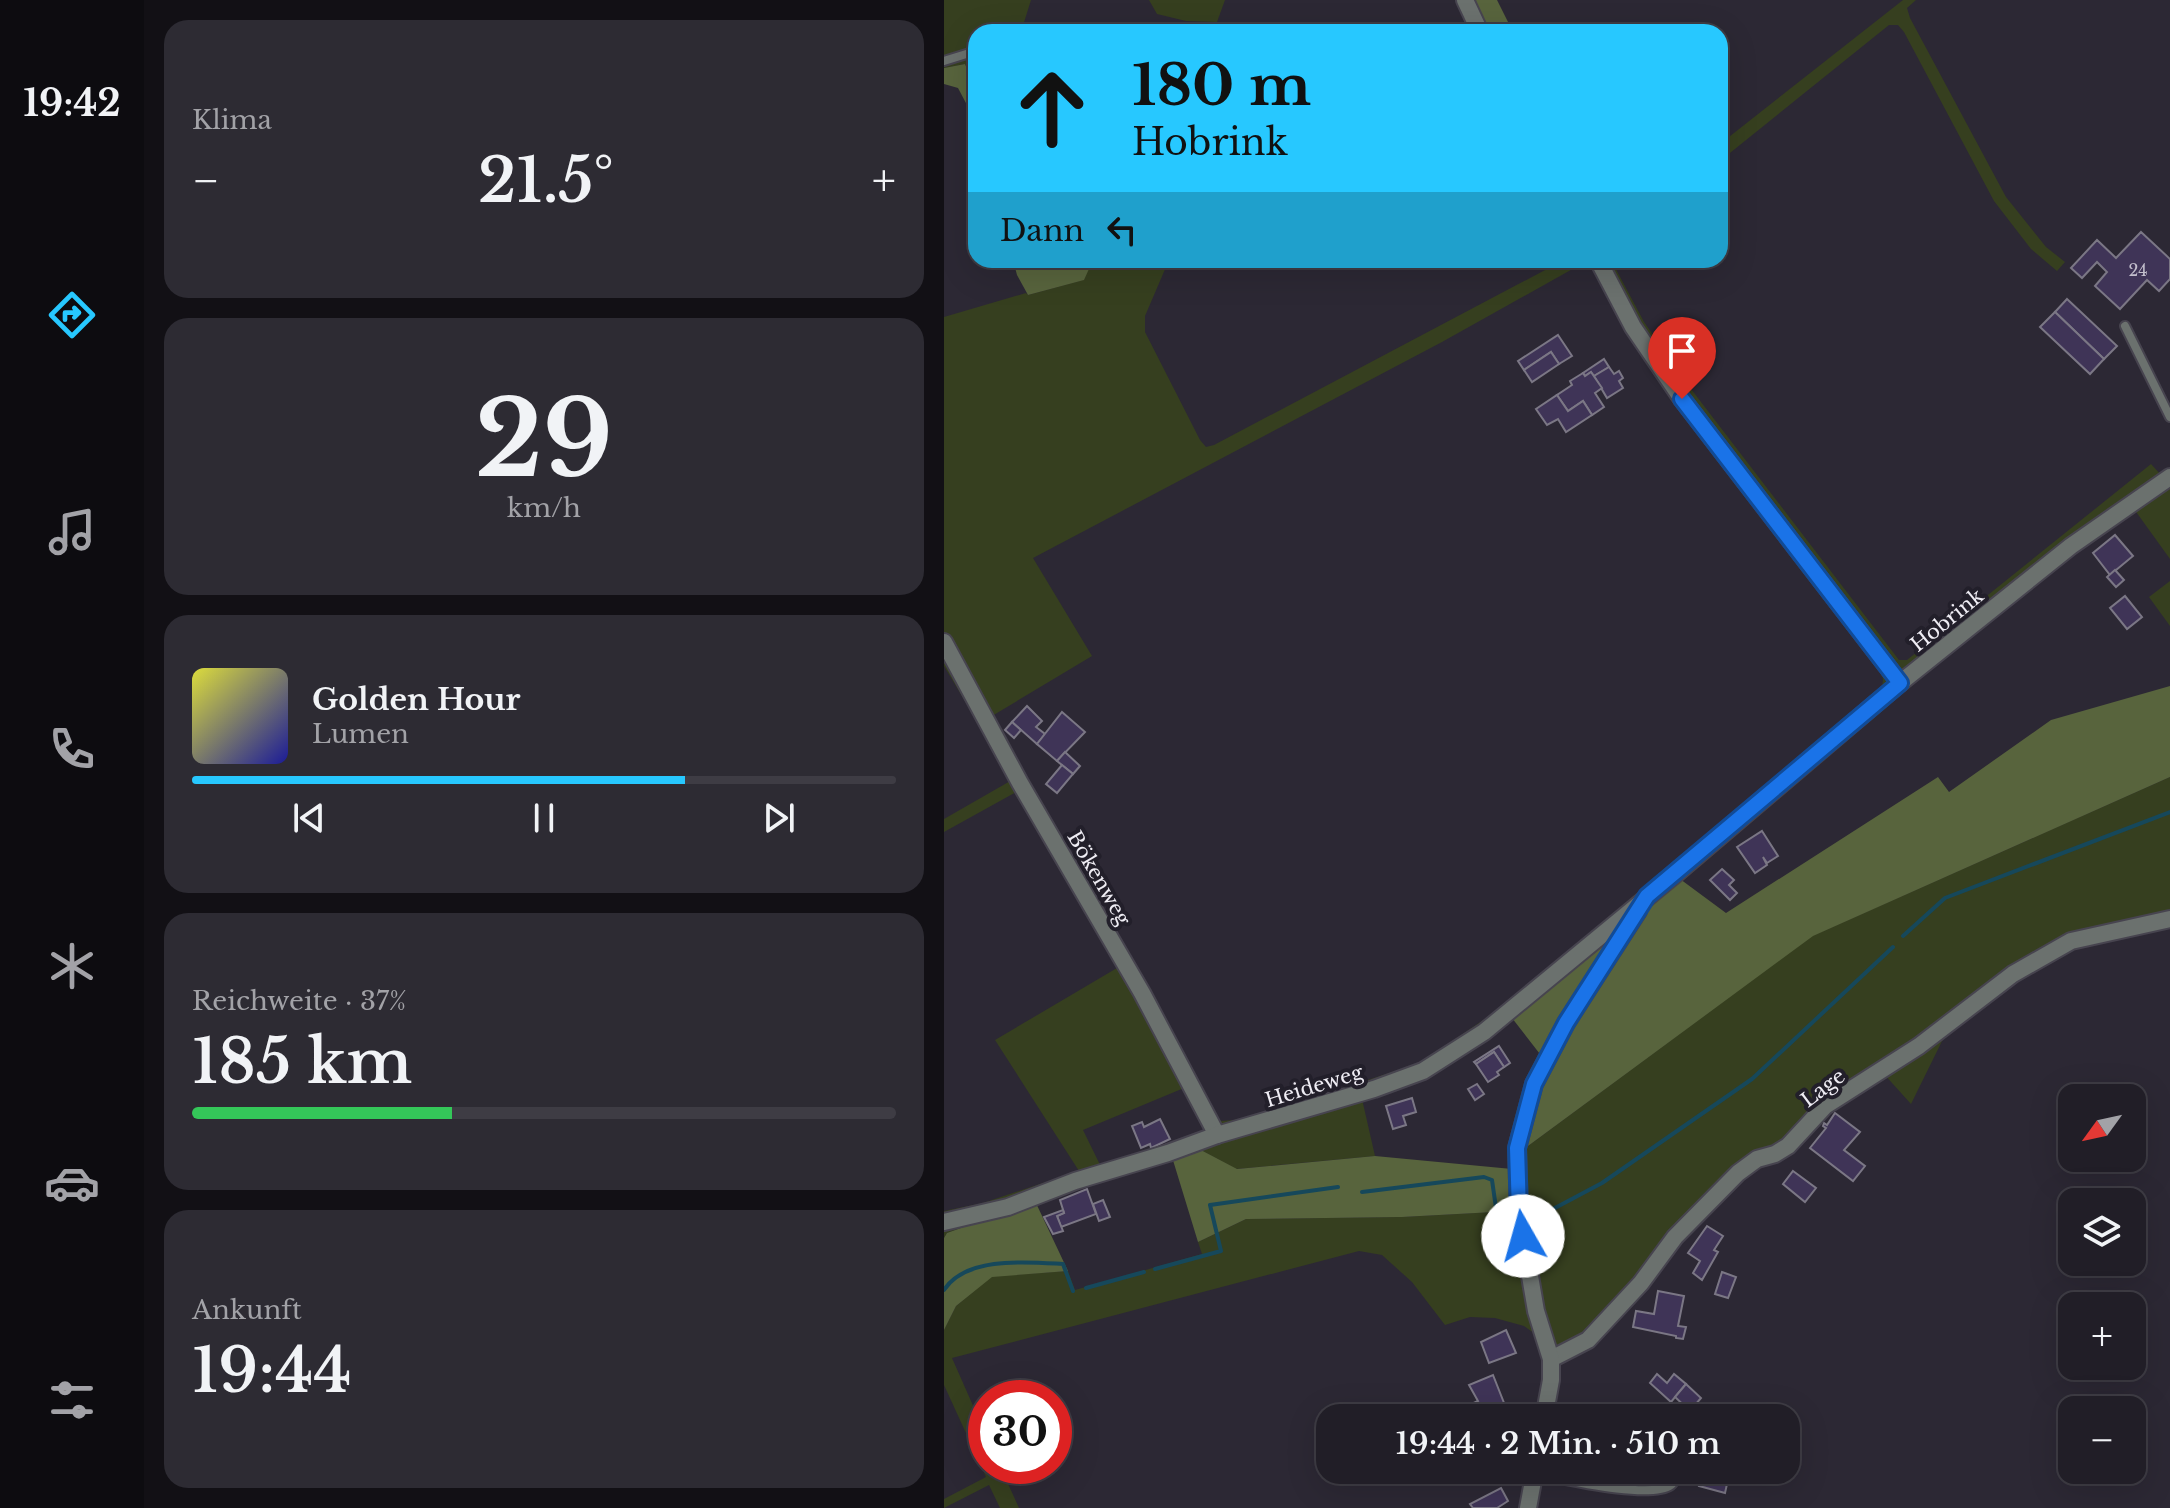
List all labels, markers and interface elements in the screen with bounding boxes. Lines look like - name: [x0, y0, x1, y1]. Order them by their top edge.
- text: 180 m: [1132, 51, 1311, 120]
- icon: ahead: [1000, 56, 1104, 160]
- text: 19:42: [23, 81, 121, 126]
- text: Klima: [192, 104, 272, 136]
- text: Hobrink: [1132, 120, 1288, 165]
- text: 21.5°: [478, 144, 614, 218]
- text: −: [192, 153, 220, 208]
- text: +: [872, 153, 896, 208]
- icon: left: [1100, 208, 1144, 252]
- text: Dann: [1000, 212, 1084, 249]
- house number: 24: [2128, 260, 2148, 280]
- icon: directions: [44, 287, 100, 343]
- pin: [1648, 317, 1716, 399]
- icon: arrive: [1660, 329, 1704, 373]
- text: 29: [475, 375, 613, 504]
- text: km/h: [507, 492, 581, 524]
- icon: music: [44, 504, 100, 560]
- street label: Hobrink: [1906, 583, 1989, 657]
- text: Golden Hour: [312, 681, 521, 718]
- text: Lumen: [312, 718, 409, 750]
- icon: phone: [44, 721, 100, 777]
- icon: previous: [287, 796, 331, 840]
- icon: pause: [522, 796, 566, 840]
- icon: next: [757, 796, 801, 840]
- street label: Bökenweg: [1062, 827, 1136, 930]
- icon: climate: [44, 938, 100, 994]
- text: Reichweite · 37%: [192, 985, 406, 1017]
- text: 185 km: [192, 1025, 412, 1099]
- street label: Heideweg: [1262, 1059, 1367, 1112]
- street label: Lage: [1796, 1064, 1850, 1112]
- north arrow: [2058, 1084, 2146, 1172]
- map controls: [2058, 1084, 2146, 1484]
- icon: car: [44, 1155, 100, 1211]
- button: layers: [2058, 1188, 2146, 1276]
- position arrow: [1481, 1194, 1565, 1278]
- button: +: [2058, 1292, 2146, 1380]
- text: Ankunft: [192, 1294, 302, 1326]
- text: 19:44: [192, 1334, 352, 1408]
- icon: filters: [44, 1372, 100, 1428]
- speed limit sign: 30: [968, 1380, 1072, 1484]
- button: −: [2058, 1396, 2146, 1484]
- text: 19:44 · 2 Min. · 510 m: [1396, 1425, 1720, 1462]

